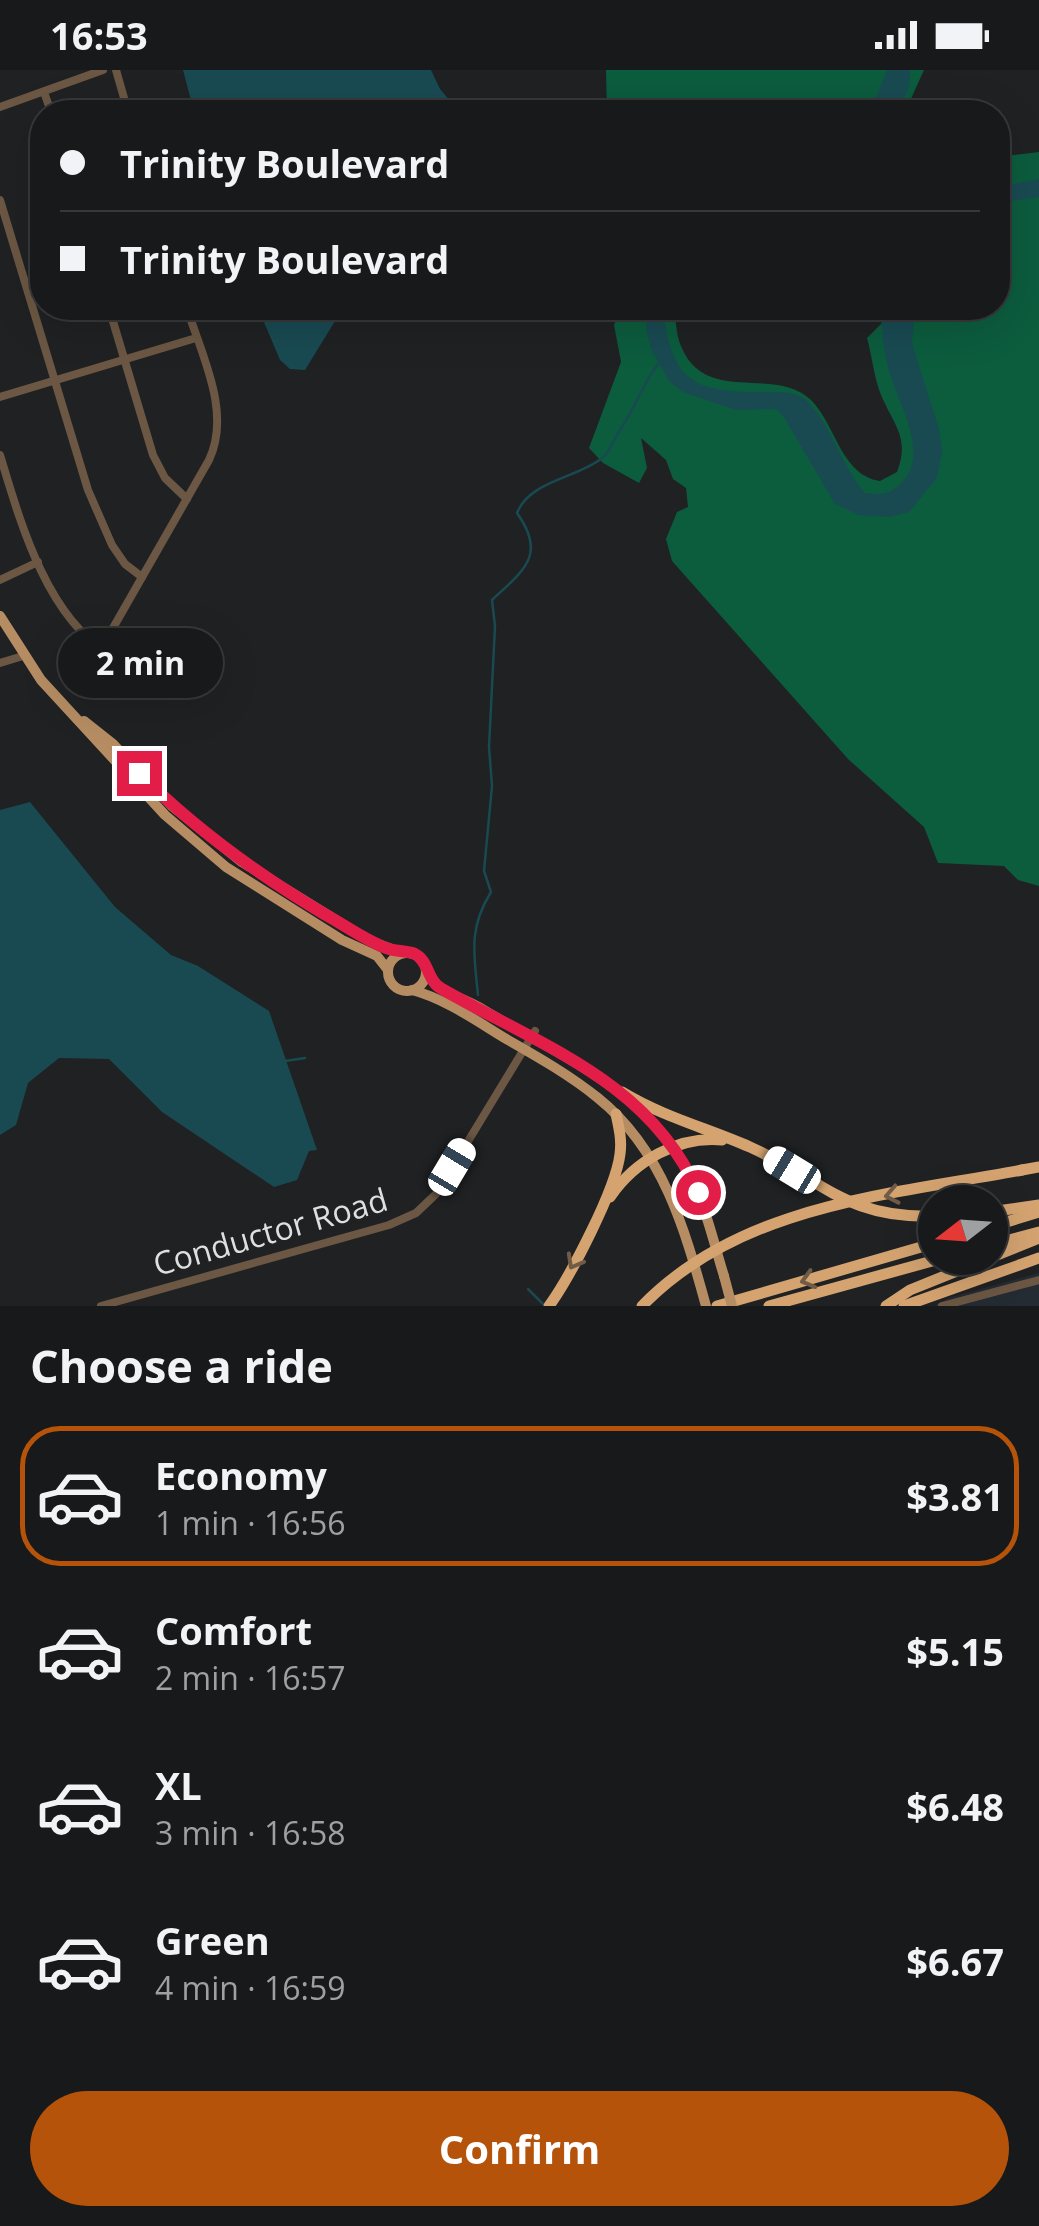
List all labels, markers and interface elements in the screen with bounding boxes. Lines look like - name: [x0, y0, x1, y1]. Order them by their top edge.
- text: 16:53: [50, 9, 148, 61]
- text: Trinity Boulevard: [120, 137, 449, 189]
- text: Trinity Boulevard: [120, 233, 449, 285]
- callout: 2 min: [56, 628, 222, 698]
- text: 2 min: [96, 641, 185, 684]
- route end: [117, 751, 162, 796]
- car: [424, 1134, 480, 1200]
- car: [759, 1142, 825, 1198]
- route start: [676, 1170, 721, 1215]
- street label: Conductor Road: [148, 1177, 392, 1285]
- one-way arrow: [884, 1183, 901, 1204]
- north arrow: [918, 1185, 1008, 1275]
- map controls: [918, 1185, 1008, 1275]
- one-way arrow: [567, 1252, 587, 1270]
- one-way arrow: [800, 1268, 817, 1289]
- text: Choose a ride: [30, 1335, 333, 1396]
- text: Economy: [155, 1449, 327, 1501]
- icon: car: [35, 1451, 125, 1541]
- text: $3.81: [906, 1470, 1004, 1522]
- text: 1 min · 16:56: [155, 1501, 346, 1544]
- text: Comfort: [155, 1604, 312, 1656]
- icon: car: [35, 1606, 125, 1696]
- text: $5.15: [906, 1625, 1004, 1677]
- text: 2 min · 16:57: [155, 1656, 346, 1699]
- text: XL: [155, 1759, 202, 1811]
- icon: car: [35, 1761, 125, 1851]
- text: $6.48: [906, 1780, 1004, 1832]
- text: 3 min · 16:58: [155, 1811, 346, 1854]
- text: Green: [155, 1914, 270, 1966]
- icon: car: [35, 1916, 125, 2006]
- text: $6.67: [906, 1935, 1004, 1987]
- text: 4 min · 16:59: [155, 1966, 346, 2009]
- button: Confirm: [30, 2091, 1009, 2206]

